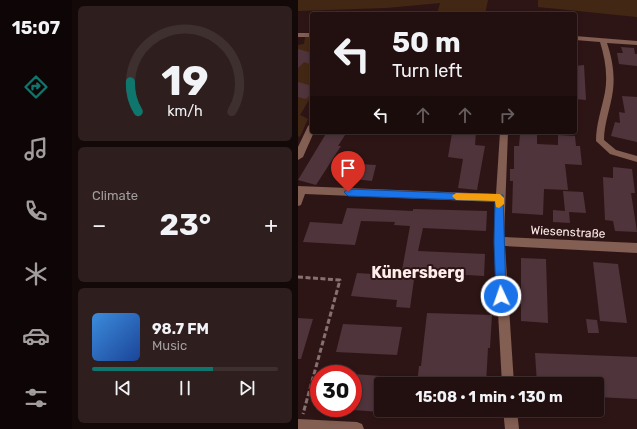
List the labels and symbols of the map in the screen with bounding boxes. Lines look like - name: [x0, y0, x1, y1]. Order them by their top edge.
- pin: [331, 151, 365, 192]
- street label: Wiesenstraße: [530, 223, 606, 241]
- district label: Künersberg: [371, 263, 465, 282]
- position arrow: [480, 275, 522, 317]
- speed limit sign: 30: [310, 365, 362, 417]

